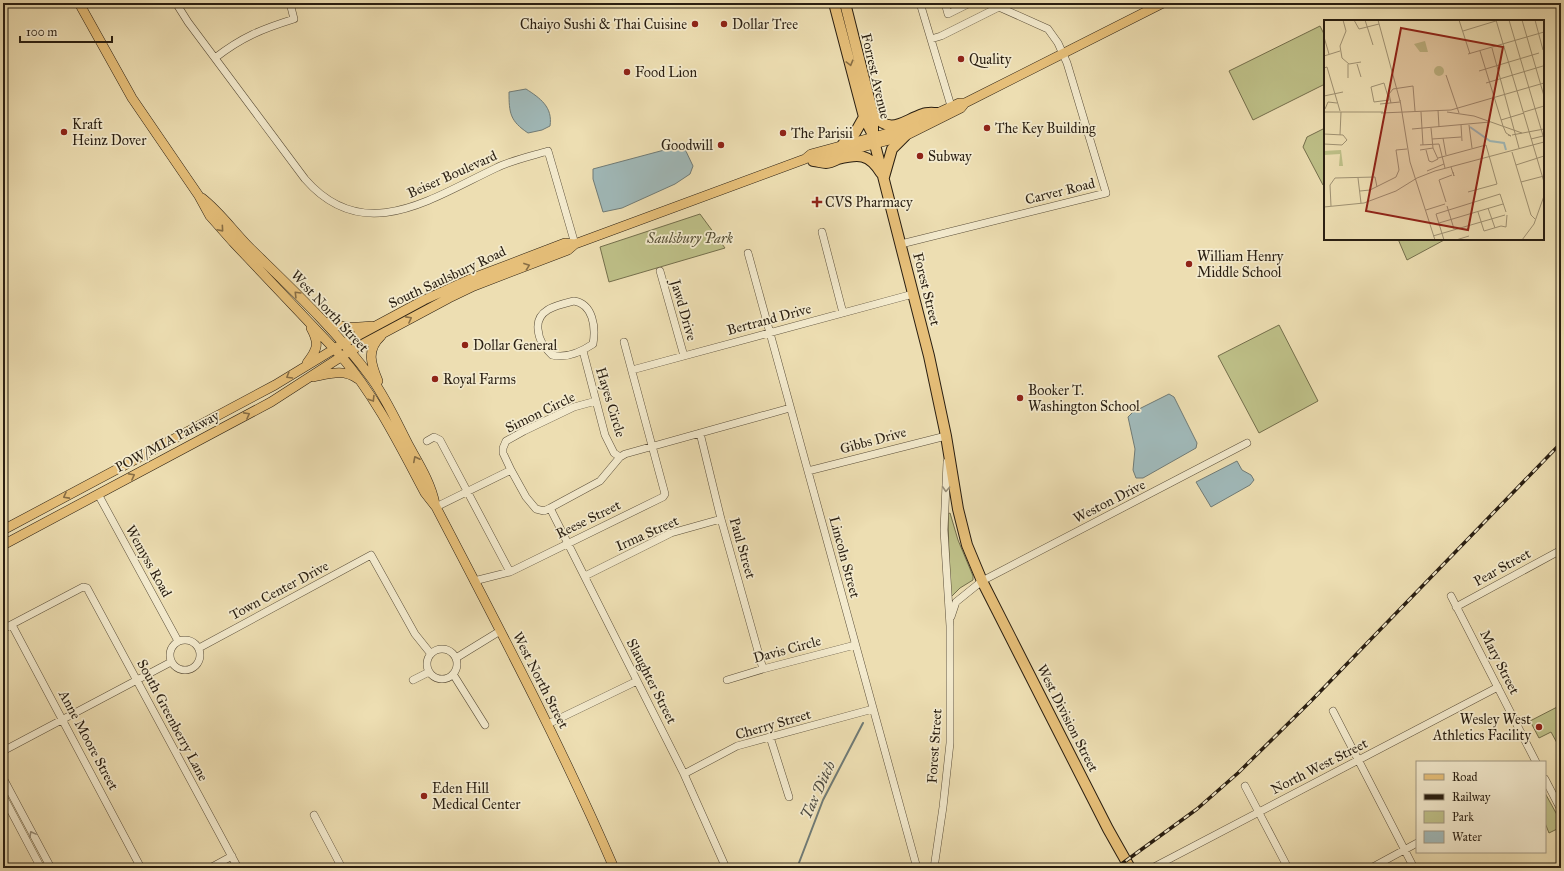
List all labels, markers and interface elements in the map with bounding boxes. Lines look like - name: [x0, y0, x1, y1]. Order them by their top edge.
- place label: Chaiyo Sushi & Thai Cuisine: [520, 16, 687, 33]
- place label: Dollar Tree: [732, 16, 798, 33]
- scale bar: [20, 18, 112, 44]
- marker: Chaiyo Sushi & Thai Cuisine: [690, 19, 700, 29]
- marker: Dollar Tree: [719, 19, 729, 29]
- inset map: [1324, 20, 1544, 240]
- text: 100 m: [26, 25, 57, 39]
- street label: Forrest Avenue: [857, 32, 894, 121]
- place label: Quality: [969, 51, 1012, 68]
- marker: Quality: [956, 54, 966, 64]
- one-way arrow: [845, 60, 853, 66]
- place label: Food Lion: [635, 64, 697, 81]
- marker: Food Lion: [622, 67, 632, 77]
- place label: Kraft Heinz Dover: [72, 116, 147, 149]
- place label: The Key Building: [995, 120, 1096, 137]
- marker: The Key Building: [982, 123, 992, 133]
- place label: The Parisii: [791, 125, 853, 142]
- marker: Kraft Heinz Dover: [59, 127, 69, 137]
- marker: The Parisii: [778, 128, 788, 138]
- place label: Goodwill: [661, 137, 713, 154]
- marker: Goodwill: [716, 140, 726, 150]
- street label: Beiser Boulevard: [405, 147, 500, 202]
- place label: Subway: [928, 148, 972, 165]
- marker: Subway: [915, 151, 925, 161]
- street label: Carver Road: [1023, 175, 1097, 208]
- place label: CVS Pharmacy: [825, 194, 913, 211]
- marker: CVS Pharmacy: [812, 197, 822, 207]
- one-way arrow: [216, 224, 223, 231]
- park label: Saulsbury Park: [646, 230, 734, 247]
- street label: South Saulsbury Road: [386, 243, 509, 312]
- place label: William Henry Middle School: [1197, 248, 1284, 281]
- street label: Forest Street: [909, 251, 944, 328]
- marker: William Henry Middle School: [1184, 259, 1194, 269]
- one-way arrow: [524, 262, 531, 270]
- street label: West North Street: [287, 267, 372, 356]
- street label: Jawd Drive: [665, 276, 700, 343]
- one-way arrow: [294, 291, 302, 299]
- street label: Bertrand Drive: [725, 300, 813, 339]
- one-way arrow: [405, 317, 412, 324]
- place label: Dollar General: [473, 337, 558, 354]
- marker: Dollar General: [460, 340, 470, 350]
- street label: Hayes Circle: [592, 365, 629, 439]
- place label: Royal Farms: [443, 371, 516, 388]
- one-way arrow: [286, 372, 293, 379]
- marker: Royal Farms: [430, 374, 440, 384]
- place label: Booker T. Washington School: [1028, 382, 1140, 415]
- street label: Simon Circle: [503, 388, 578, 437]
- marker: Booker T. Washington School: [1015, 393, 1025, 403]
- one-way arrow: [368, 395, 375, 402]
- street label: POW/MIA Parkway: [112, 407, 222, 476]
- one-way arrow: [243, 412, 250, 420]
- street label: Gibbs Drive: [838, 423, 908, 458]
- one-way arrow: [413, 455, 420, 463]
- one-way arrow: [128, 473, 135, 480]
- street label: Weston Drive: [1070, 476, 1148, 527]
- one-way arrow: [941, 486, 950, 492]
- one-way arrow: [63, 491, 71, 499]
- street label: Reese Street: [553, 496, 624, 542]
- street label: Irma Street: [613, 512, 681, 555]
- street label: Lincoln Street: [825, 514, 864, 600]
- street label: Paul Street: [726, 516, 759, 581]
- street label: Wemyss Road: [122, 522, 175, 600]
- street label: Pear Street: [1471, 545, 1534, 590]
- street label: Town Center Drive: [227, 557, 332, 624]
- street label: Mary Street: [1476, 627, 1523, 697]
- street label: West North Street: [509, 629, 572, 731]
- street label: Davis Circle: [751, 632, 823, 667]
- street label: Slaughter Street: [623, 636, 680, 727]
- street label: South Greenberry Lane: [133, 656, 212, 784]
- street label: West Division Street: [1033, 662, 1102, 775]
- street label: Anne Moore Street: [55, 686, 122, 793]
- street label: Cherry Street: [733, 706, 813, 743]
- street label: Forest Street: [923, 708, 946, 784]
- place label: Wesley West Athletics Facility: [1432, 711, 1531, 744]
- marker: Wesley West Athletics Facility: [1534, 722, 1544, 732]
- street label: North West Street: [1268, 735, 1370, 798]
- water label: Tax Ditch: [797, 758, 840, 822]
- legend: [1416, 761, 1546, 853]
- text: Road: [1452, 770, 1478, 784]
- place label: Eden Hill Medical Center: [432, 780, 521, 813]
- text: Railway: [1452, 790, 1491, 804]
- marker: Eden Hill Medical Center: [419, 791, 429, 801]
- text: Park: [1452, 810, 1474, 824]
- one-way arrow: [30, 830, 37, 838]
- text: Water: [1452, 830, 1482, 844]

